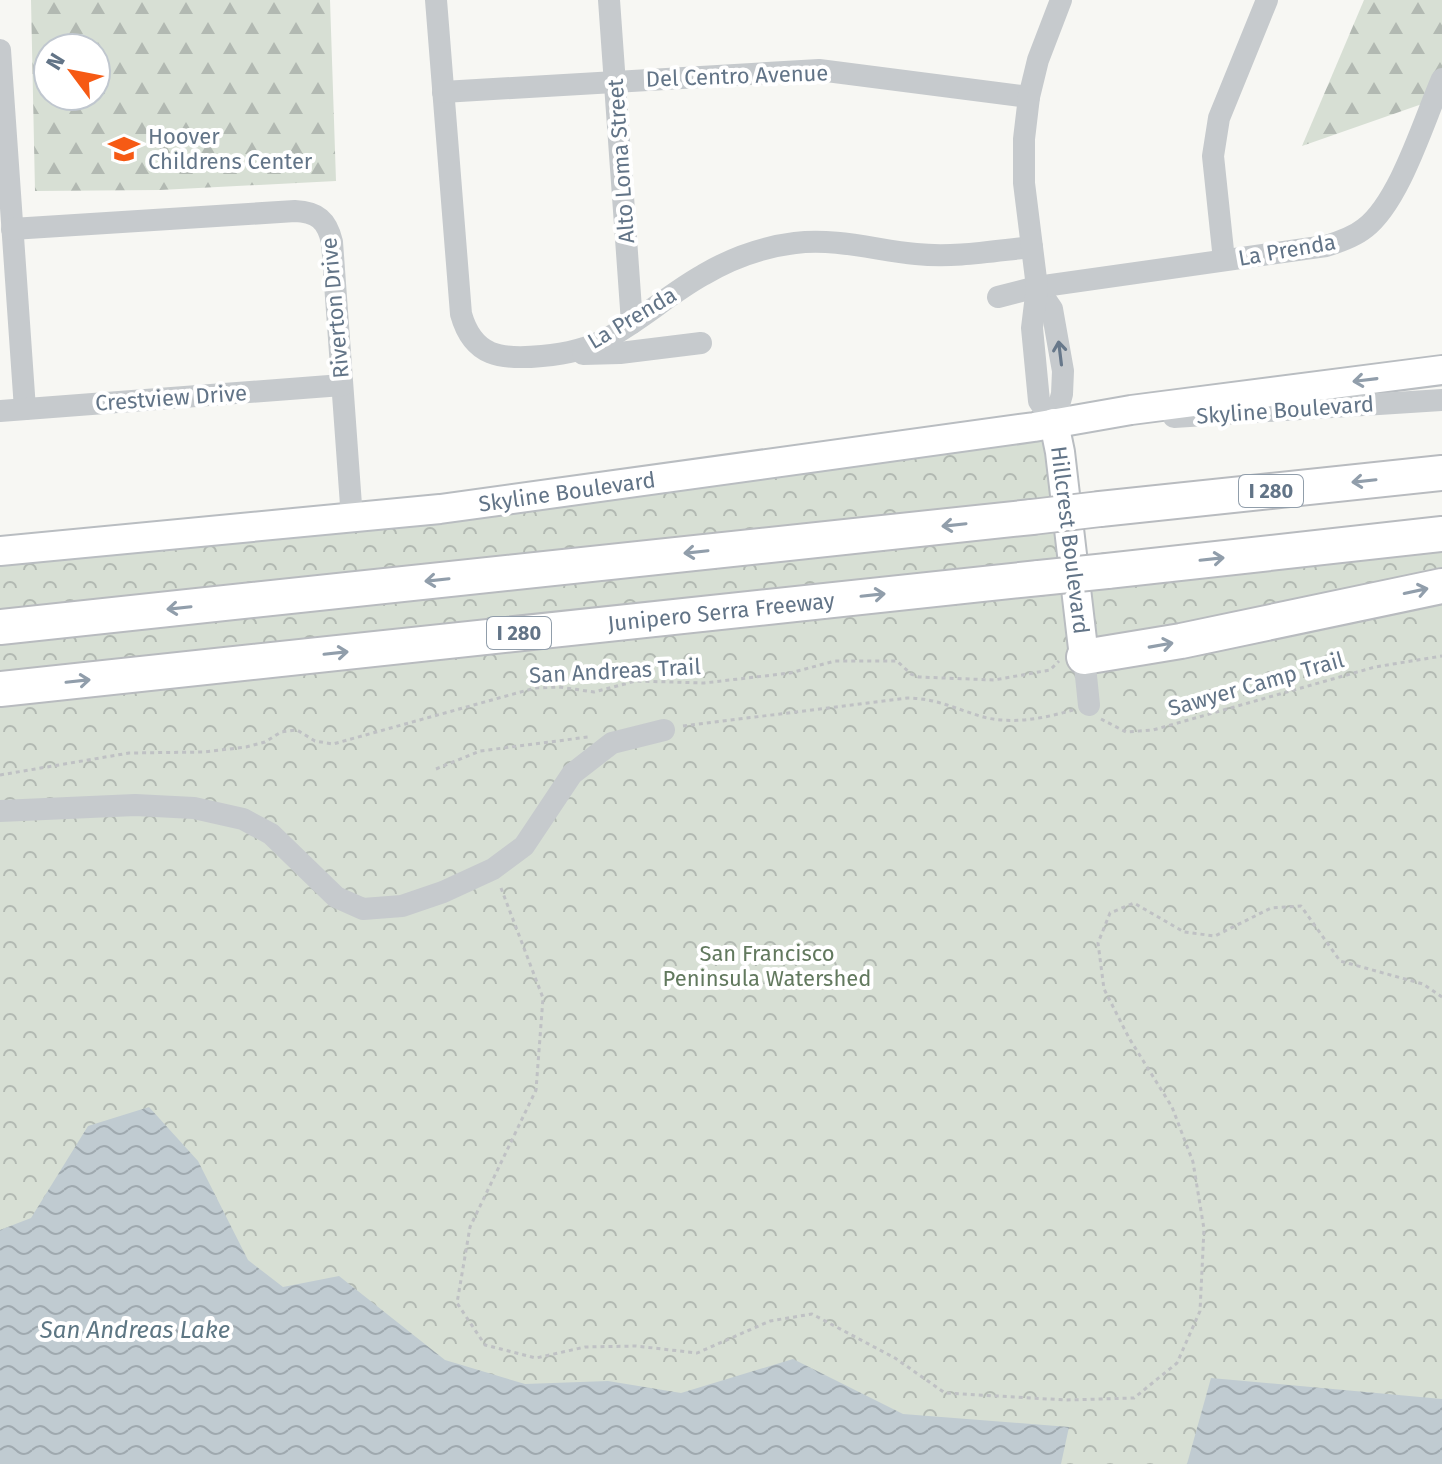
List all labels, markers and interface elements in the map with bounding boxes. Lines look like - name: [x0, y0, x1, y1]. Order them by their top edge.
- north arrow: [32, 32, 112, 112]
- text: N: [40, 48, 71, 75]
- street label: Del Centro Avenue: [645, 59, 829, 93]
- street label: Alto Loma Street: [602, 78, 640, 244]
- place label: Hoover Childrens Center: [148, 123, 313, 175]
- school or university icon: Hoover Childrens Center: [107, 132, 141, 166]
- street label: La Prenda: [1236, 228, 1338, 272]
- street label: Riverton Drive: [315, 236, 355, 380]
- street label: La Prenda: [583, 281, 681, 355]
- one-way arrow: [1053, 340, 1068, 367]
- one-way arrow: [1352, 372, 1379, 387]
- street label: Crestview Drive: [94, 379, 248, 417]
- street label: Skyline Boulevard: [1195, 390, 1375, 430]
- street label: Hillcrest Boulevard: [1045, 445, 1095, 635]
- street label: Skyline Boulevard: [477, 466, 657, 518]
- one-way arrow: [1352, 473, 1378, 488]
- road number: I 280: [1239, 475, 1303, 507]
- one-way arrow: [942, 517, 968, 532]
- one-way arrow: [683, 545, 710, 560]
- one-way arrow: [1198, 552, 1225, 567]
- one-way arrow: [424, 572, 451, 587]
- one-way arrow: [1403, 583, 1428, 598]
- street label: Junipero Serra Freeway: [606, 587, 836, 637]
- one-way arrow: [859, 588, 886, 603]
- one-way arrow: [166, 600, 193, 615]
- road number: I 280: [487, 617, 551, 649]
- one-way arrow: [1148, 636, 1174, 651]
- one-way arrow: [322, 645, 349, 660]
- street label: Sawyer Camp Trail: [1165, 646, 1347, 722]
- street label: San Andreas Trail: [528, 653, 702, 689]
- one-way arrow: [64, 673, 90, 688]
- park label: San Francisco Peninsula Watershed: [663, 940, 871, 992]
- water label: San Andreas Lake: [39, 1316, 230, 1344]

